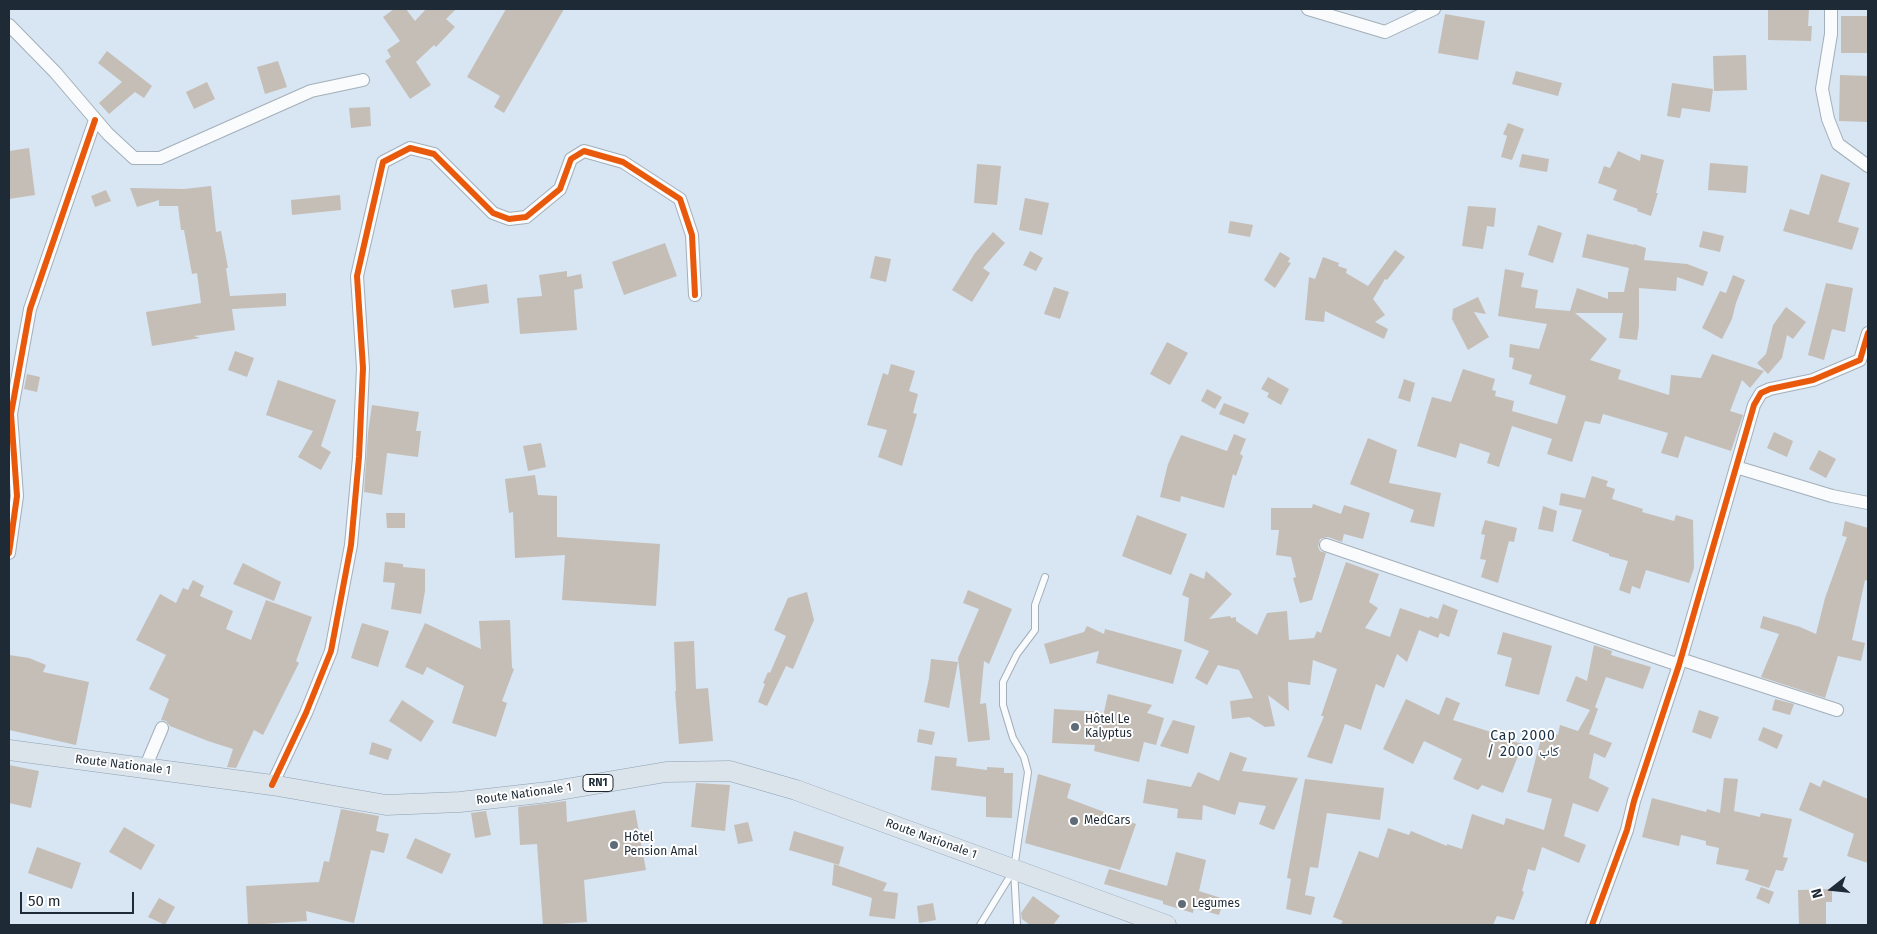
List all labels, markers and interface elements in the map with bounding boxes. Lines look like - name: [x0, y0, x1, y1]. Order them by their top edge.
- place label: Hôtel Le Kalyptus: [1085, 713, 1132, 741]
- marker: Hôtel Le Kalyptus: [1069, 721, 1081, 733]
- district label: Cap 2000 / كاب 2000: [1489, 728, 1557, 760]
- street label: Route Nationale 1: [74, 752, 172, 778]
- road number: RN1: [583, 774, 613, 791]
- street label: Route Nationale 1: [475, 780, 573, 808]
- place label: MedCars: [1084, 814, 1130, 828]
- marker: MedCars: [1068, 815, 1080, 827]
- street label: Route Nationale 1: [883, 816, 979, 862]
- place label: Hôtel Pension Amal: [624, 831, 697, 859]
- marker: Hôtel Pension Amal: [608, 839, 620, 851]
- north arrow: [1807, 864, 1857, 914]
- scale bar: [22, 882, 136, 914]
- text: N: [1808, 886, 1827, 900]
- text: 50 m: [28, 892, 61, 910]
- place label: Legumes: [1192, 897, 1240, 911]
- marker: Legumes: [1176, 898, 1188, 910]

